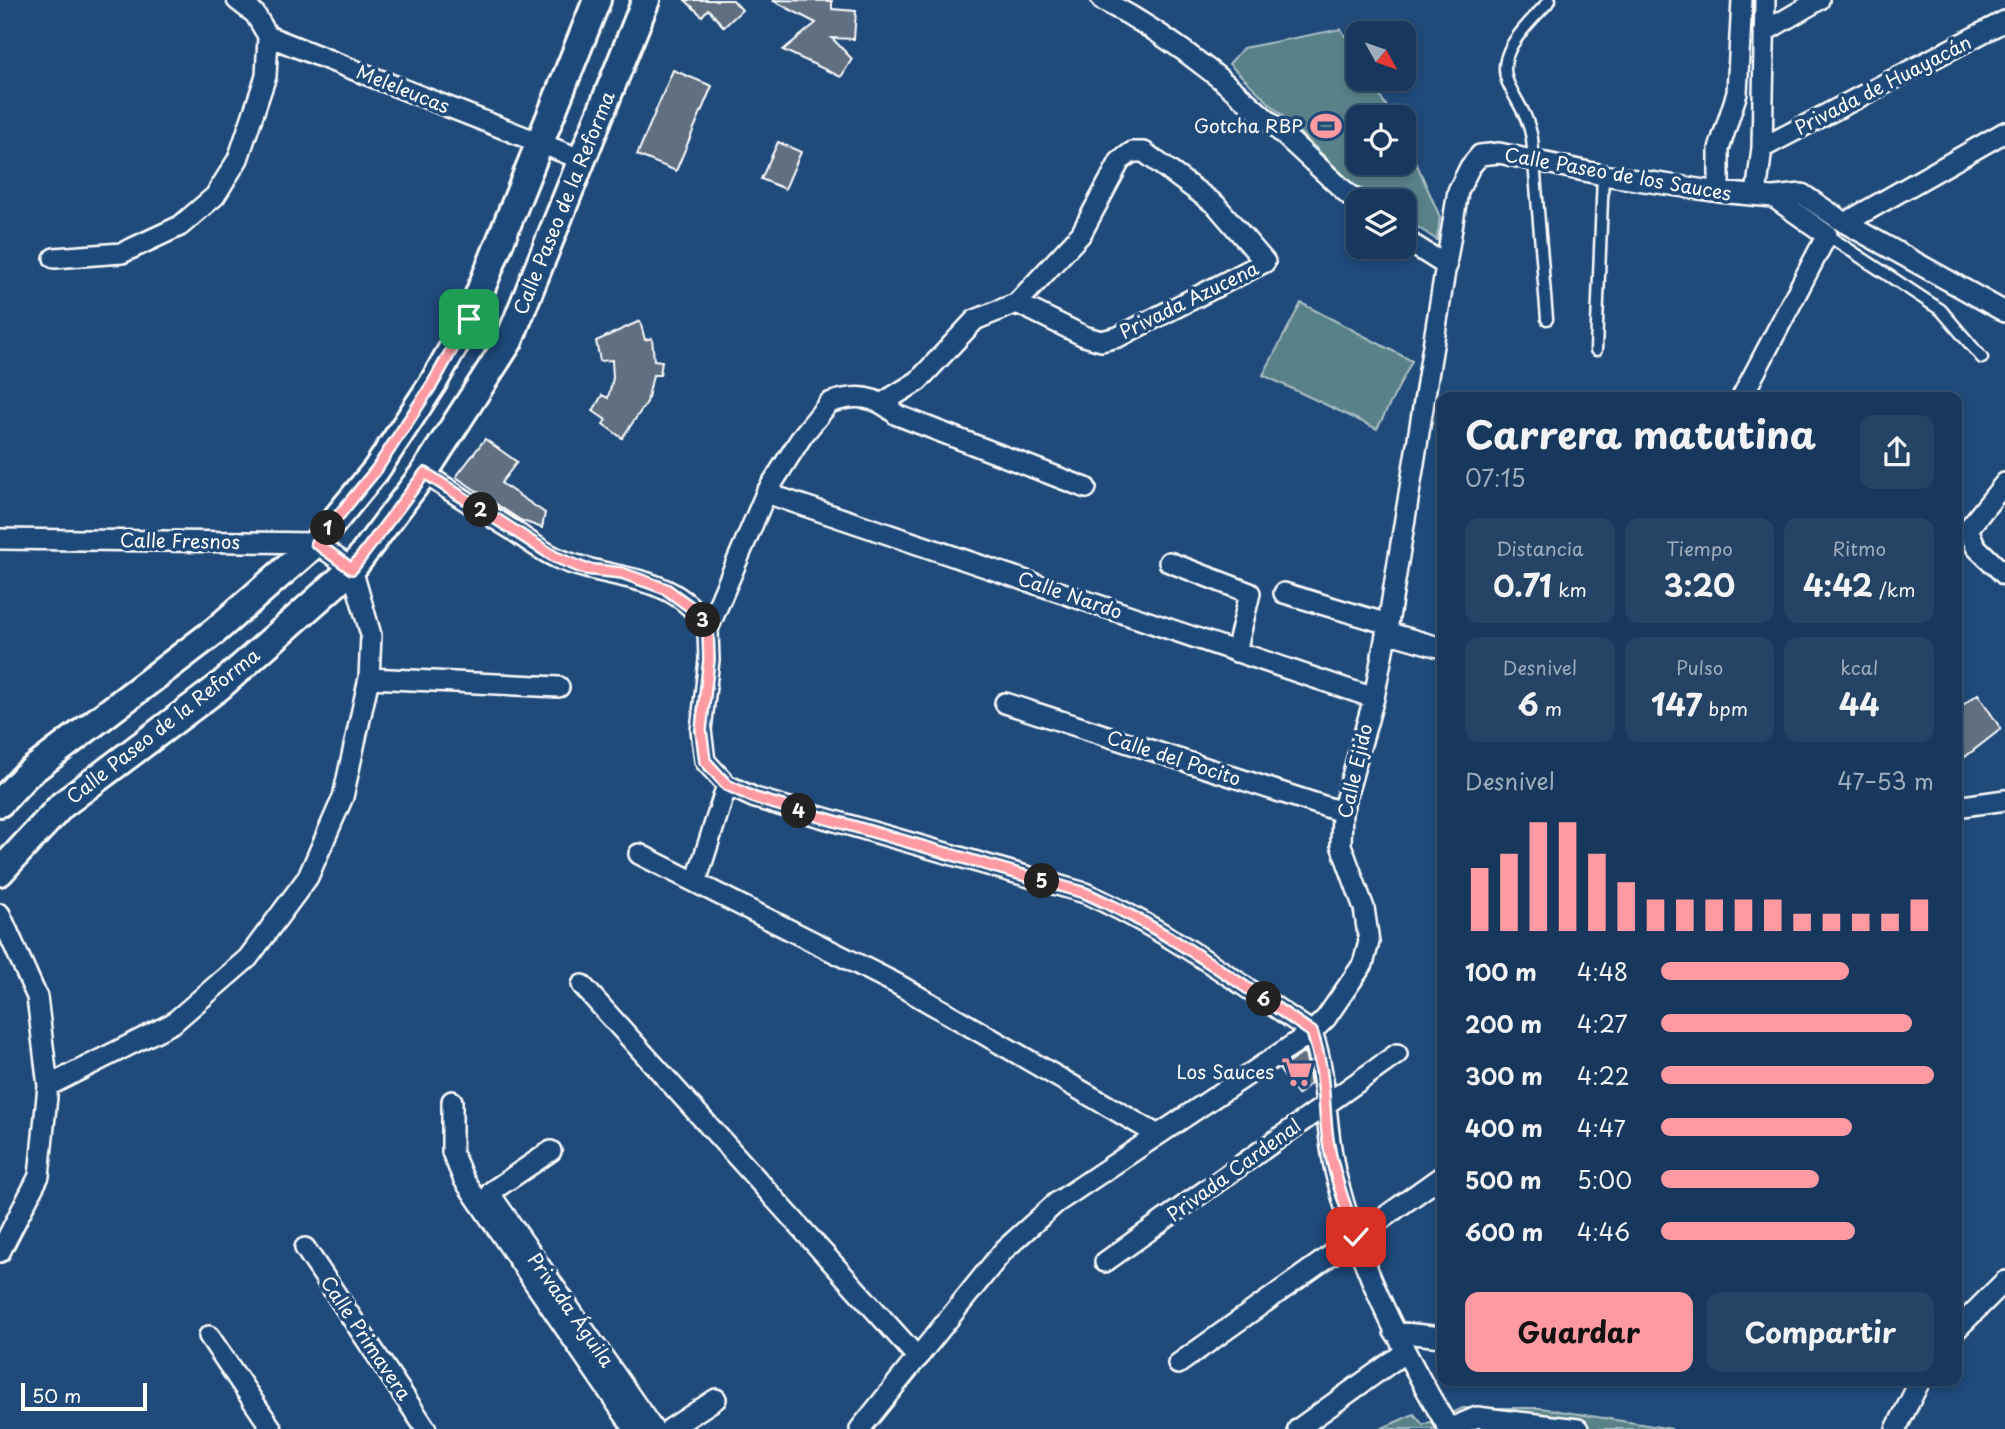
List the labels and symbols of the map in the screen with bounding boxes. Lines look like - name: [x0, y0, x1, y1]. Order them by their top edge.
- north arrow: [1346, 21, 1416, 91]
- street label: Privada de Huayacán: [1789, 27, 1976, 141]
- street label: Meleleucas: [353, 57, 454, 120]
- street label: Calle Paseo de la Reforma: [505, 86, 621, 319]
- sports icon: Gotcha RBP: [1309, 109, 1343, 143]
- place label: Gotcha RBP: [1194, 111, 1303, 139]
- street label: Calle Paseo de los Sauces: [1503, 139, 1734, 207]
- street label: Privada Azucena: [1114, 253, 1263, 345]
- pin: [439, 289, 499, 349]
- pin: 2: [463, 492, 498, 528]
- pin: 1: [310, 510, 346, 546]
- street label: Calle Fresnos: [120, 525, 240, 555]
- street label: Calle Nardo: [1014, 563, 1126, 625]
- pin: 3: [686, 602, 720, 638]
- street label: Calle Paseo de la Reforma: [60, 640, 266, 810]
- street label: Calle Ejido: [1330, 721, 1379, 821]
- street label: Calle del Pocito: [1104, 722, 1245, 792]
- pin: 4: [782, 794, 816, 828]
- pin: 5: [1024, 864, 1060, 898]
- pin: 6: [1246, 982, 1282, 1016]
- supermarket icon: Los Sauces: [1280, 1055, 1314, 1089]
- place label: Los Sauces: [1176, 1057, 1274, 1085]
- street label: Privada Cardenal: [1161, 1111, 1306, 1227]
- pin: [1326, 1207, 1386, 1267]
- street label: Privada Águila: [522, 1247, 622, 1372]
- street label: Calle Primavera: [315, 1269, 419, 1406]
- scale bar: [21, 1380, 147, 1412]

